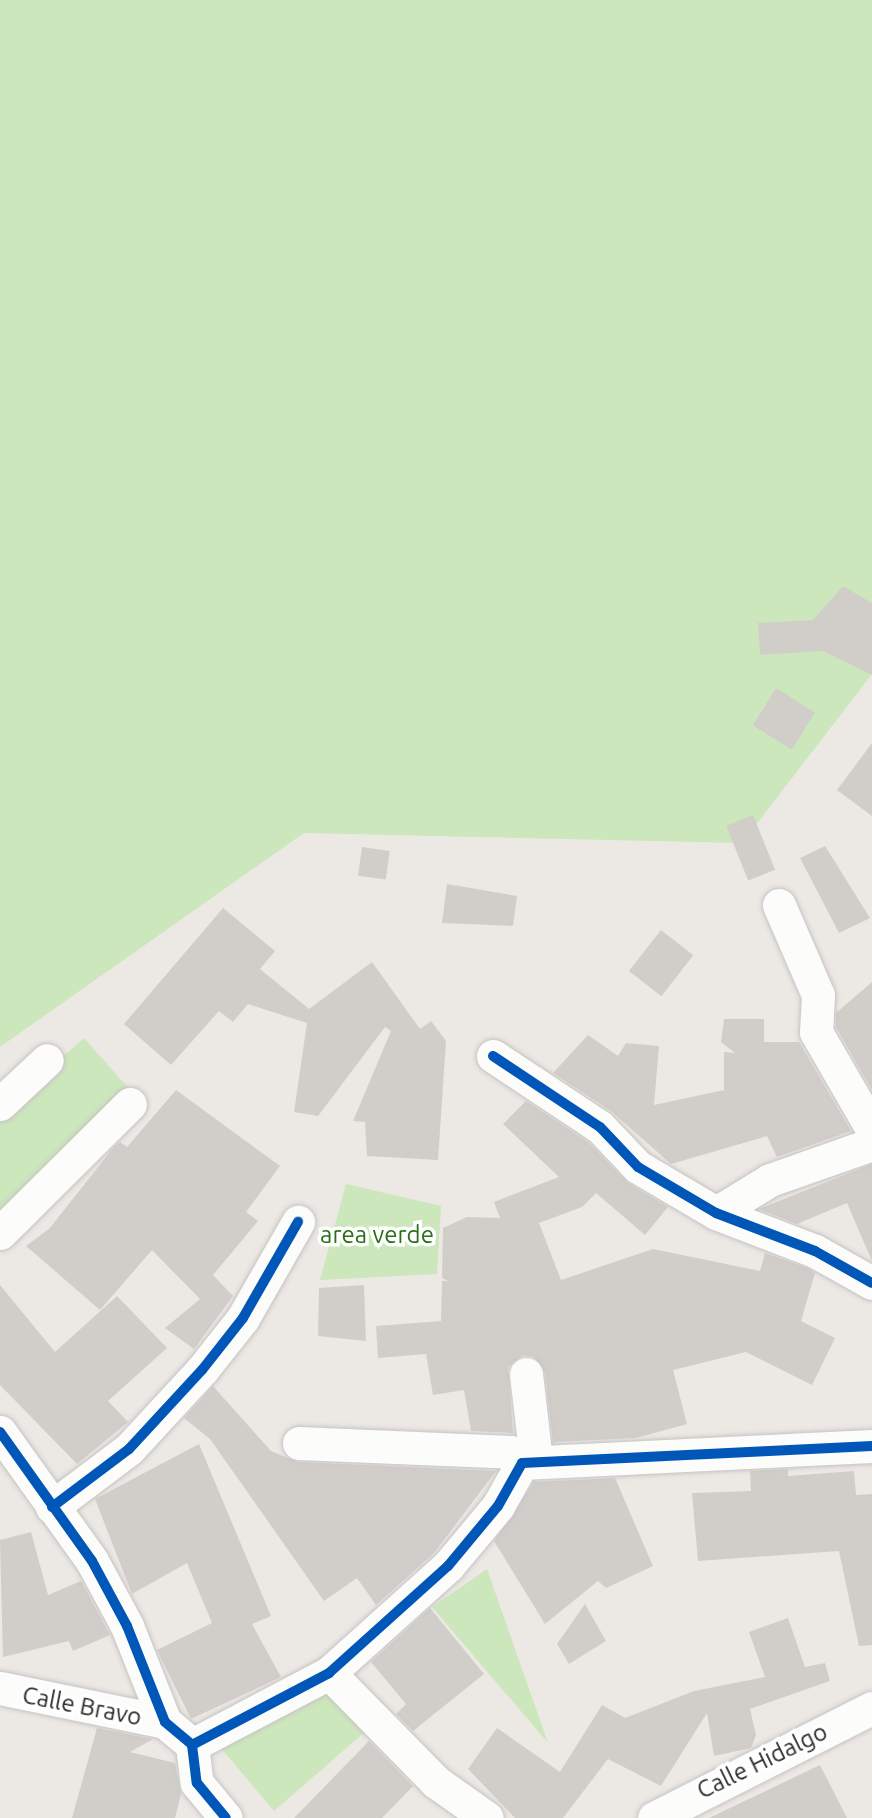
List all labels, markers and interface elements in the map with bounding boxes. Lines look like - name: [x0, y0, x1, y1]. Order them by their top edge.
- park label: area verde: [320, 1221, 434, 1249]
- street label: Calle Bravo: [20, 1680, 144, 1732]
- street label: Calle Hidalgo: [692, 1717, 832, 1805]

